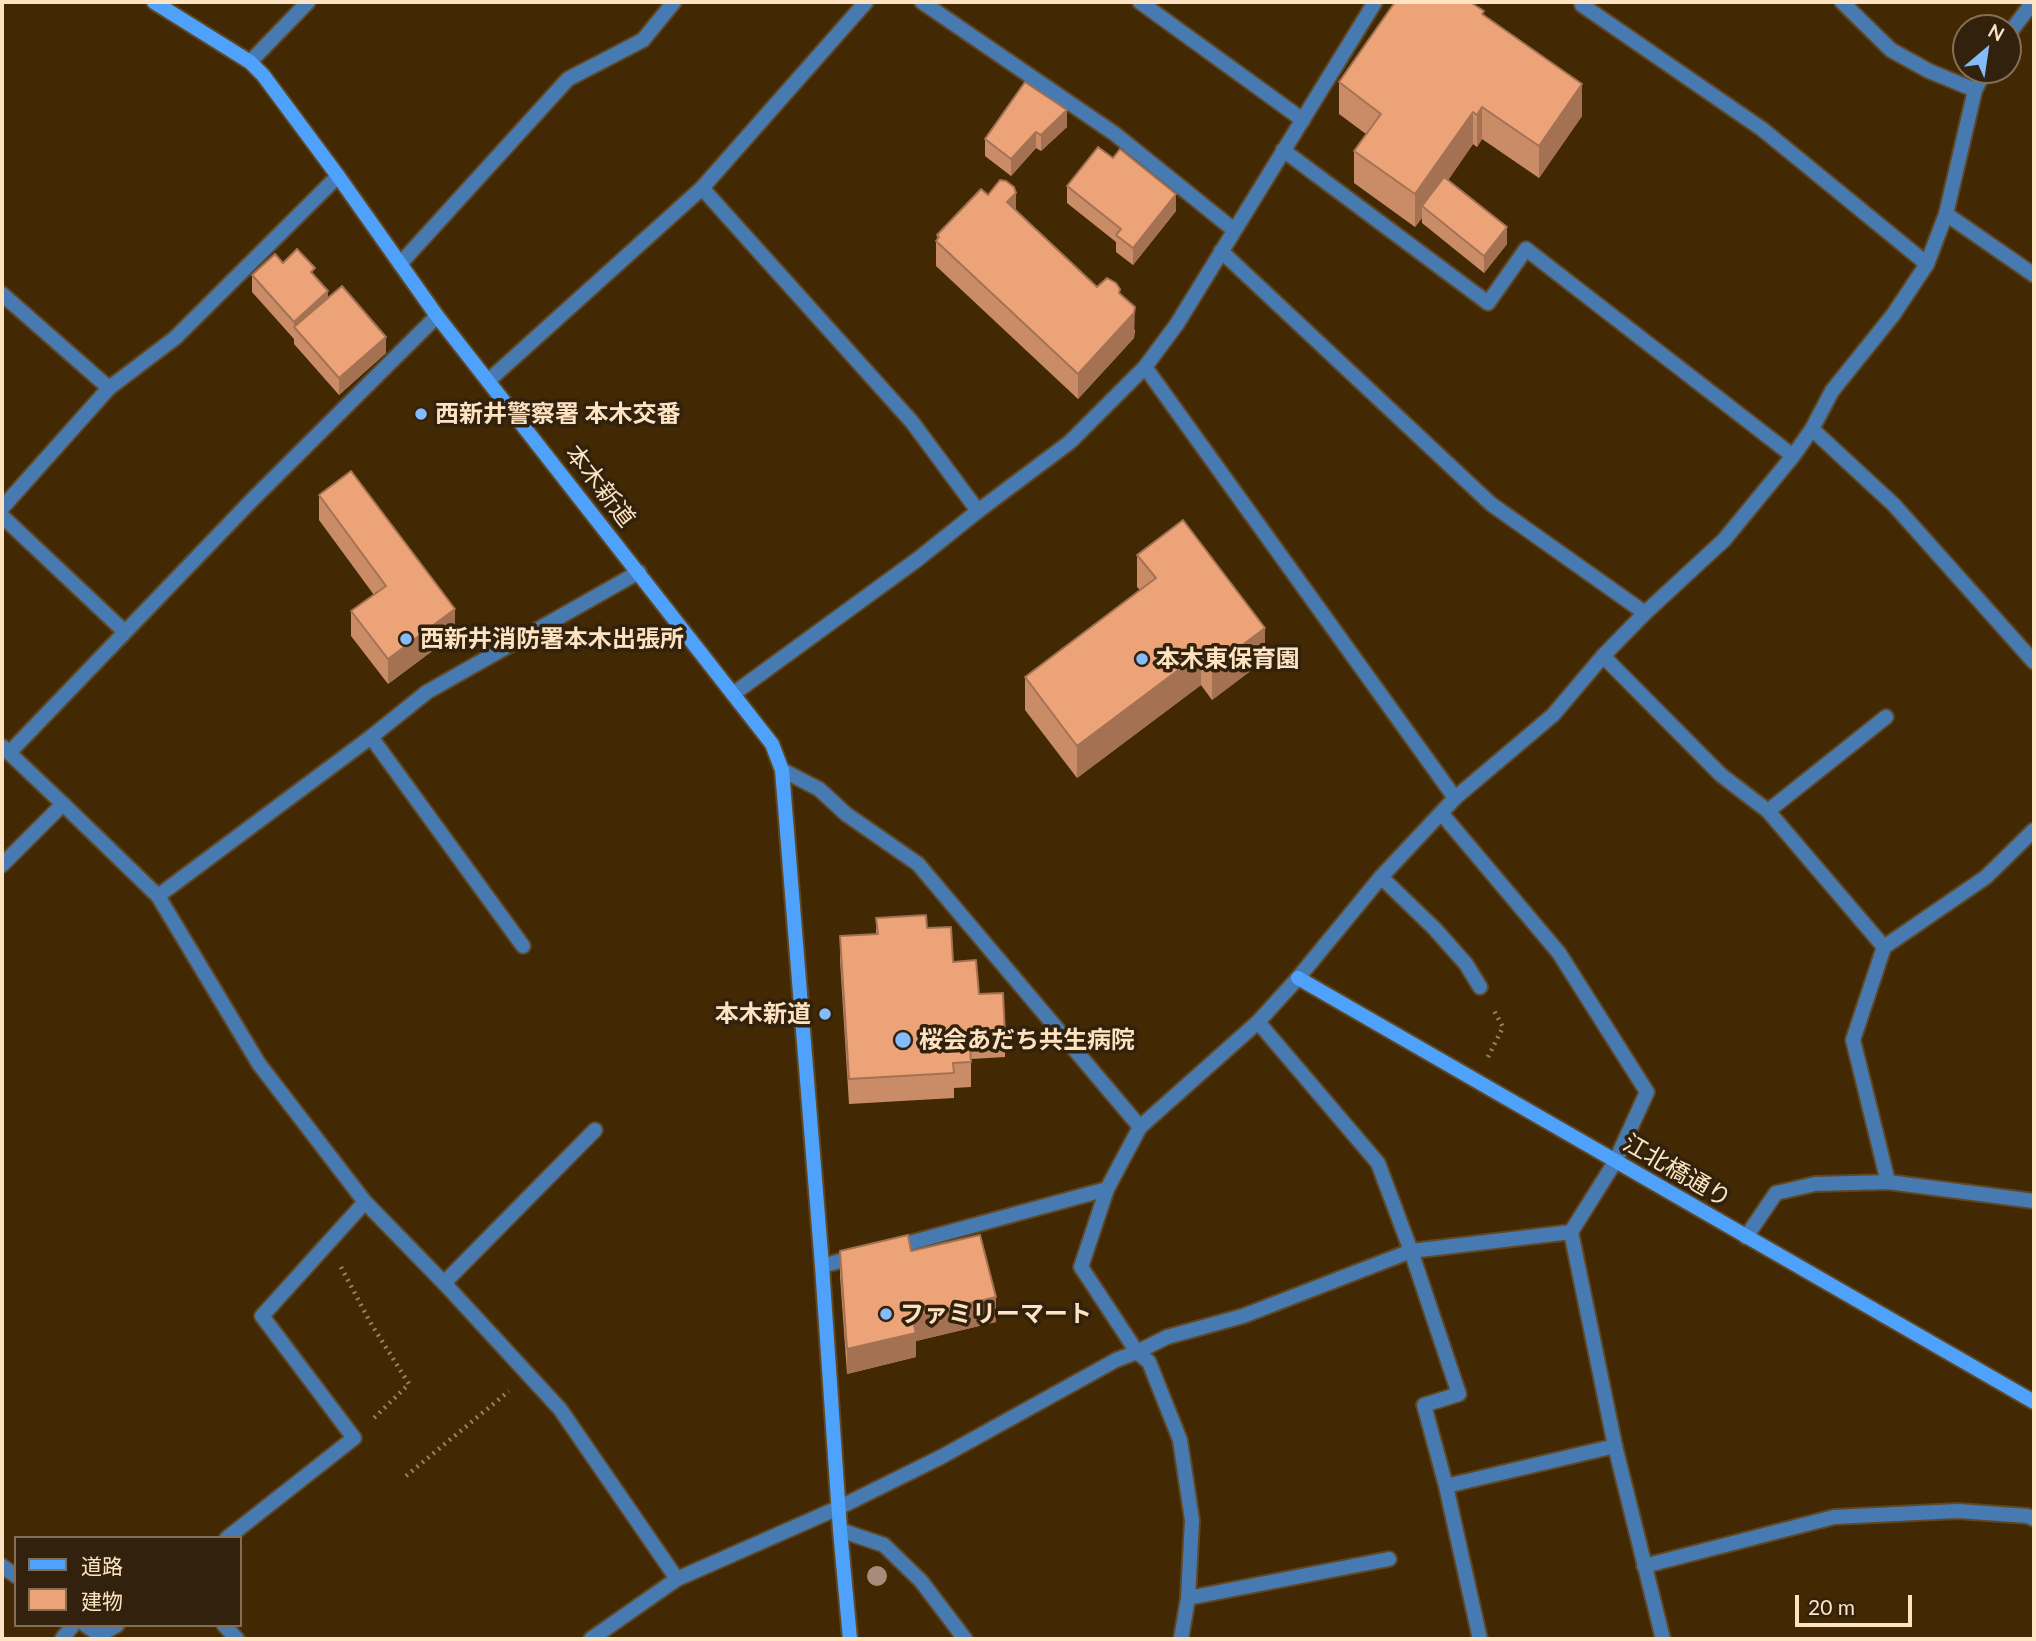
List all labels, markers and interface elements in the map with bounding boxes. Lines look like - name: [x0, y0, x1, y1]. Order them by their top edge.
- north arrow: [1952, 14, 2022, 84]
- text: N: [1984, 18, 2008, 46]
- place label: 西新井警察署 本木交番: [435, 400, 681, 428]
- marker: 西新井警察署 本木交番: [413, 406, 429, 422]
- street label: 本木新道: [559, 439, 641, 533]
- place label: 西新井消防署本木出張所: [420, 625, 684, 653]
- marker: 西新井消防署本木出張所: [398, 631, 414, 647]
- place label: 本木東保育園: [1156, 645, 1300, 673]
- marker: 本木東保育園: [1134, 651, 1150, 667]
- place label: 本木新道: [715, 1000, 811, 1028]
- marker: 本木新道: [817, 1006, 833, 1022]
- place label: 桜会あだち共生病院: [919, 1026, 1135, 1054]
- marker: 桜会あだち共生病院: [893, 1030, 913, 1050]
- street label: 江北橋通り: [1618, 1129, 1736, 1213]
- place label: ファミリーマート: [900, 1300, 1092, 1328]
- marker: ファミリーマート: [878, 1306, 894, 1322]
- legend: [14, 1536, 242, 1627]
- text: 道路: [81, 1553, 123, 1578]
- scale bar: [1798, 1582, 1915, 1626]
- text: 建物: [81, 1588, 123, 1613]
- text: 20 m: [1808, 1594, 1855, 1619]

